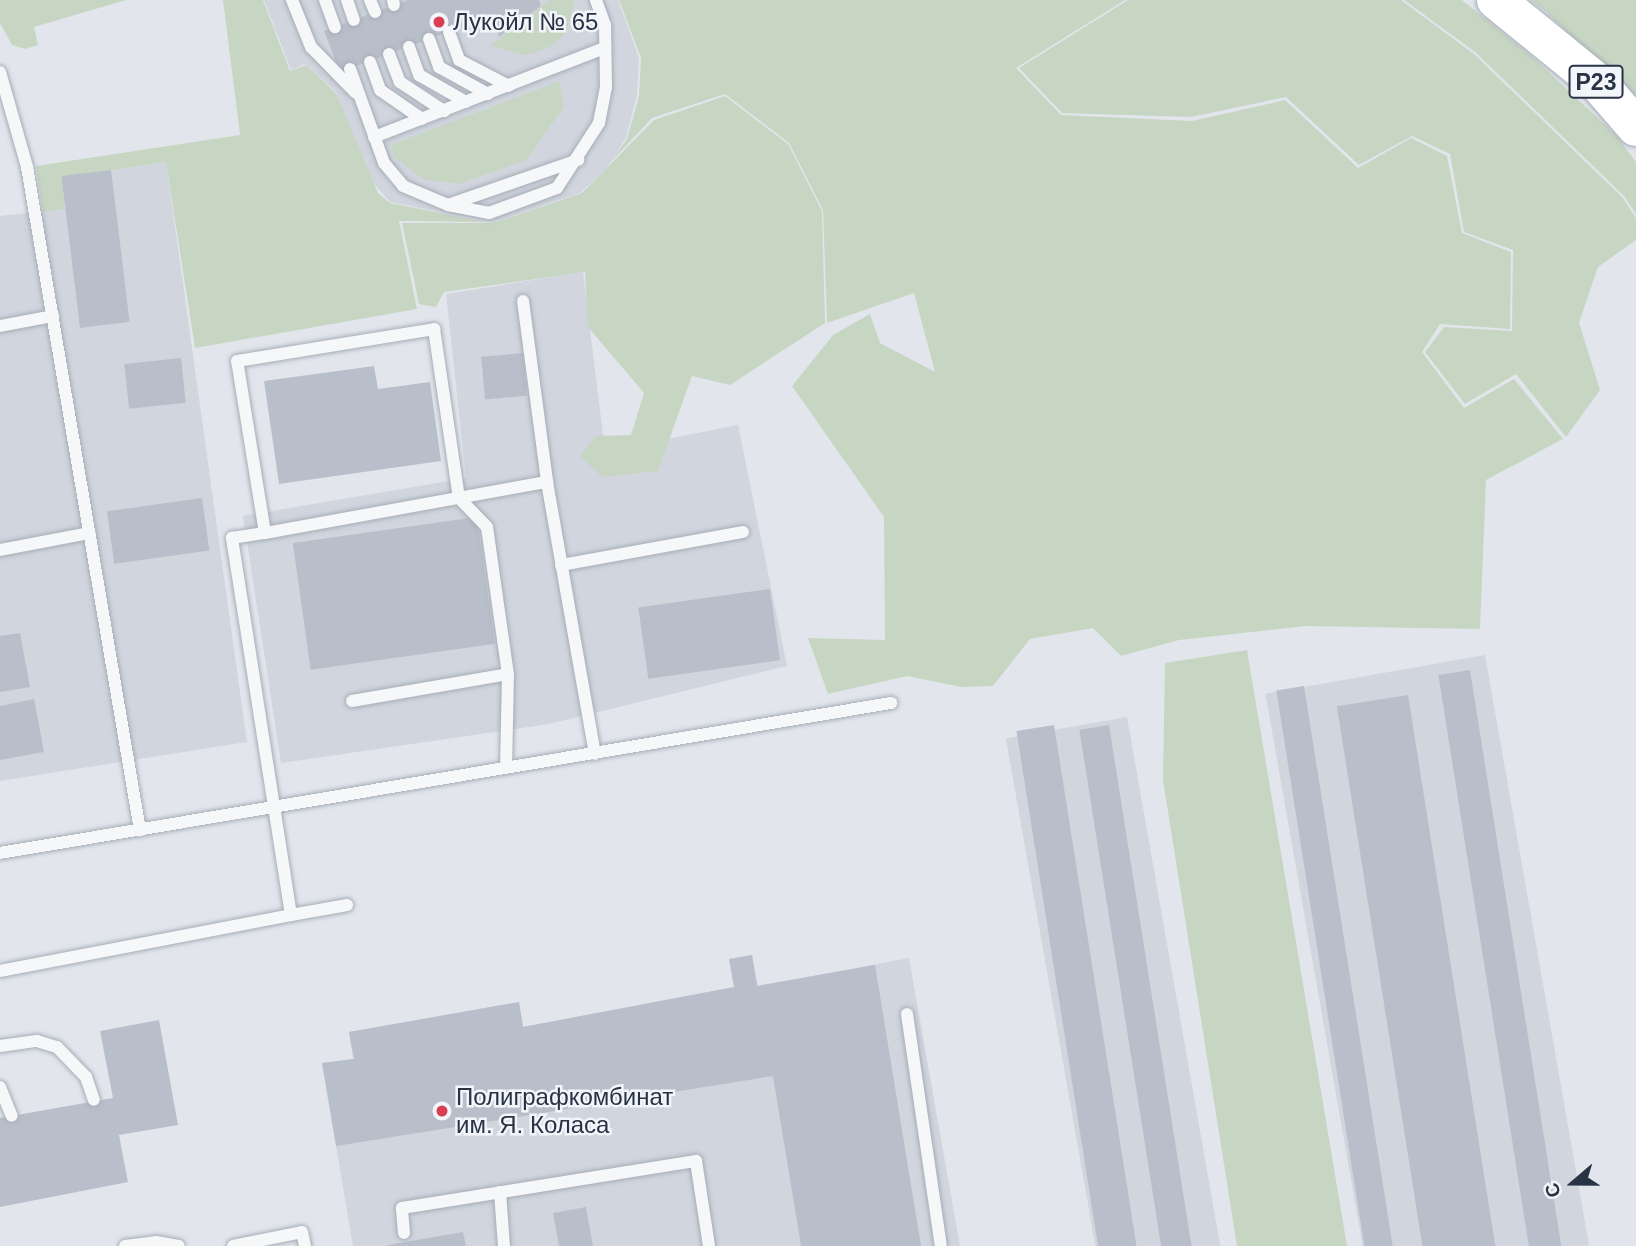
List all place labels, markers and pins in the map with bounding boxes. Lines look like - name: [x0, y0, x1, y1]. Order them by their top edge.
- place label: Лукойл № 65: [453, 8, 598, 36]
- marker: Лукойл № 65: [431, 14, 447, 30]
- place label: Полиграфкомбинат им. Я. Коласа: [456, 1083, 673, 1139]
- marker: Полиграфкомбинат им. Я. Коласа: [434, 1103, 450, 1119]

